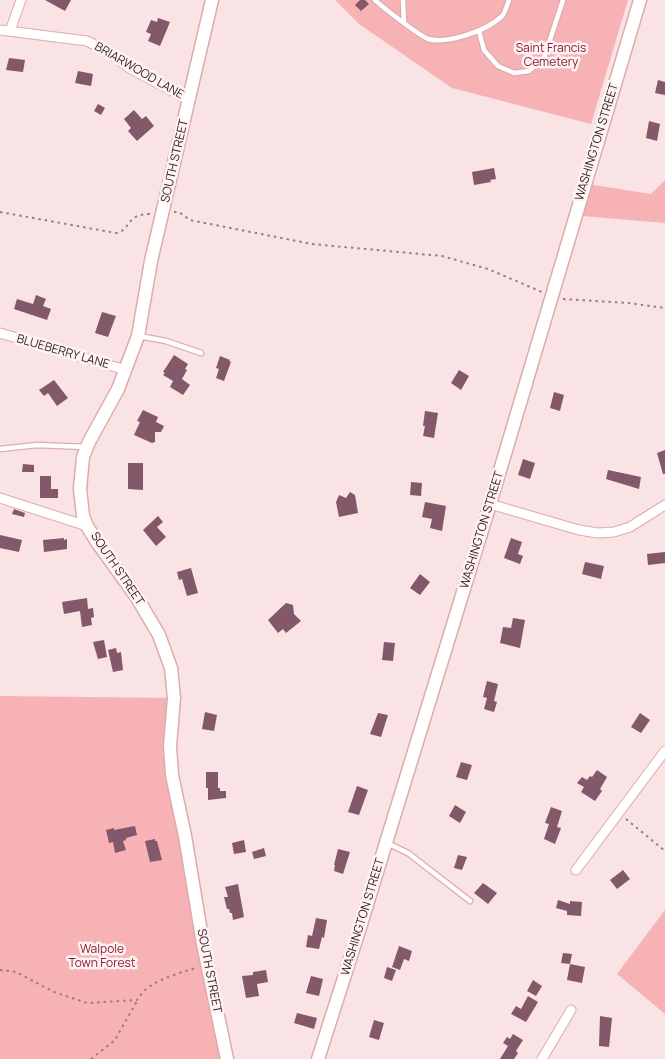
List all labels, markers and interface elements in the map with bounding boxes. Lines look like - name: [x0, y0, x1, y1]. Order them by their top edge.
- street label: BRIARWOOD LANE: [92, 40, 186, 102]
- park label: Saint Francis Cemetery: [516, 42, 586, 70]
- street label: WASHINGTON STREET: [572, 82, 622, 202]
- street label: SOUTH STREET: [158, 118, 192, 204]
- street label: BLUEBERRY LANE: [15, 332, 111, 372]
- street label: WASHINGTON STREET: [457, 470, 507, 590]
- street label: SOUTH STREET: [87, 530, 147, 608]
- street label: WASHINGTON STREET: [338, 857, 388, 977]
- street label: SOUTH STREET: [194, 928, 224, 1014]
- park label: Walpole Town Forest: [68, 943, 136, 971]

